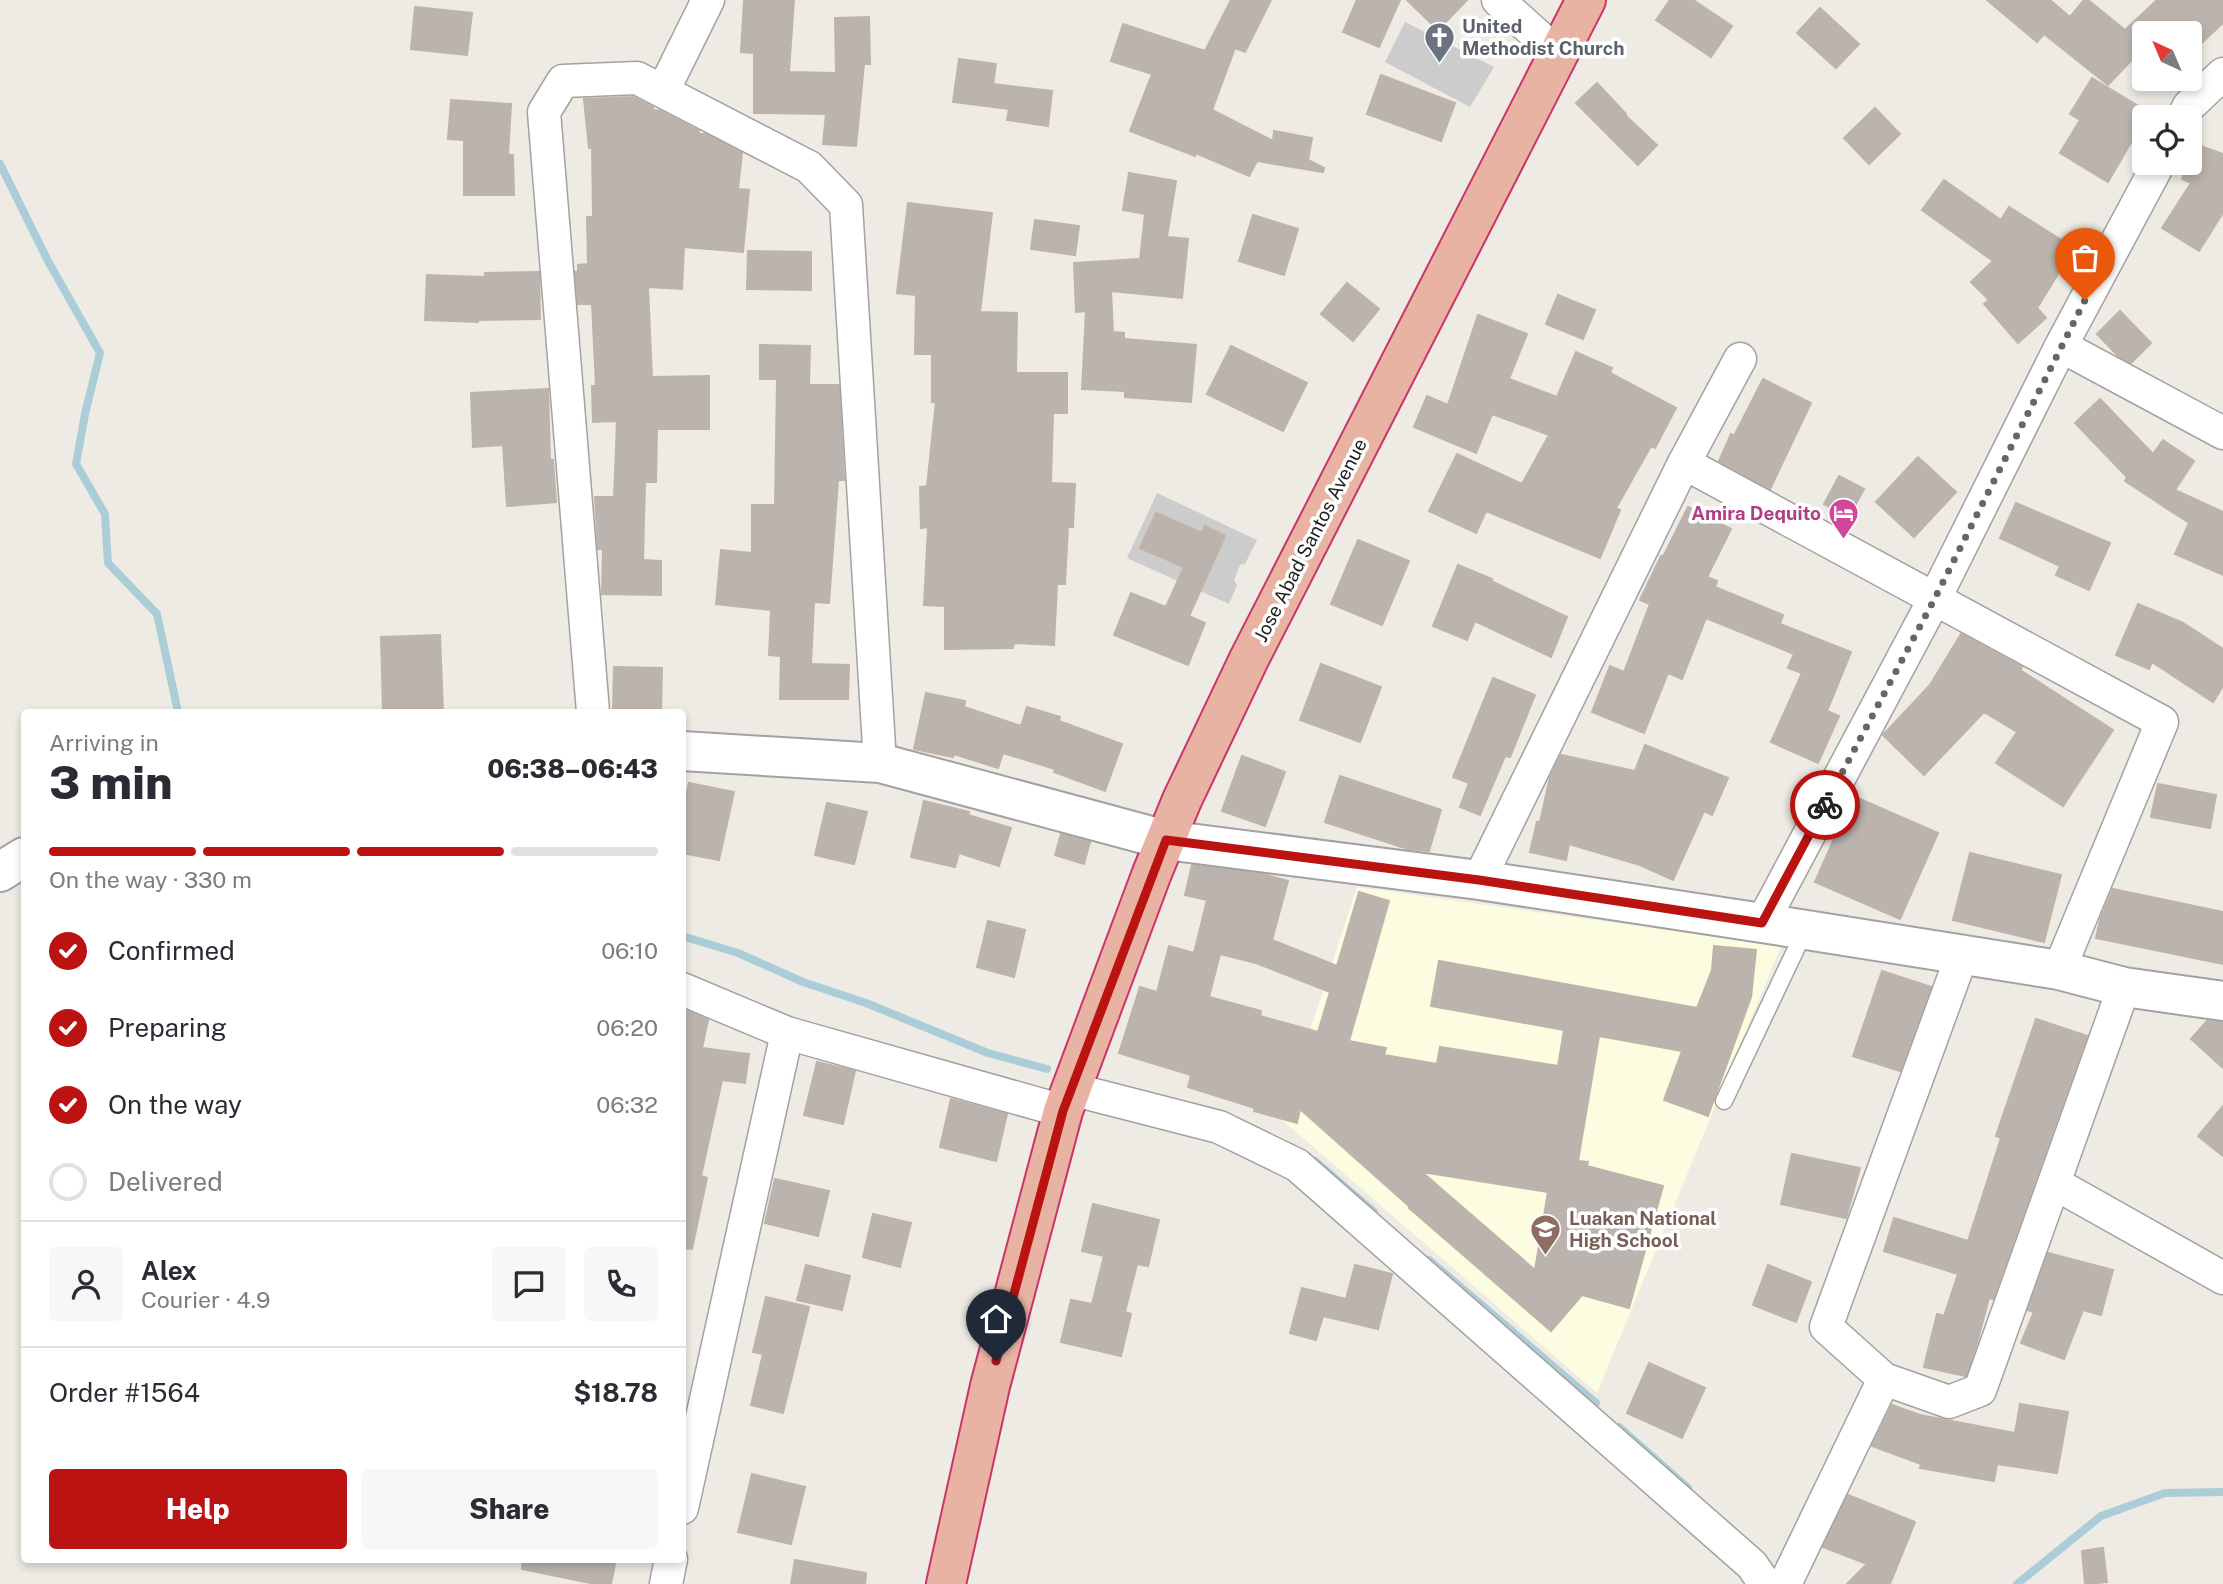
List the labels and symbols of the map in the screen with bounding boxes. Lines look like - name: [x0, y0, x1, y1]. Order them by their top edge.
- place label: United Methodist Church: [1462, 15, 1624, 59]
- church icon: United Methodist Church: [1422, 20, 1456, 64]
- north arrow: [2132, 21, 2202, 91]
- pin: [2055, 228, 2115, 300]
- street label: Jose Abad Santos Avenue: [1249, 435, 1371, 645]
- hotel icon: Amira Dequito: [1827, 496, 1861, 540]
- place label: Amira Dequito: [1691, 502, 1821, 524]
- courier: [1790, 770, 1860, 840]
- place label: Luakan National High School: [1569, 1207, 1717, 1251]
- school or university icon: Luakan National High School: [1529, 1212, 1563, 1256]
- pin: [966, 1289, 1026, 1361]

